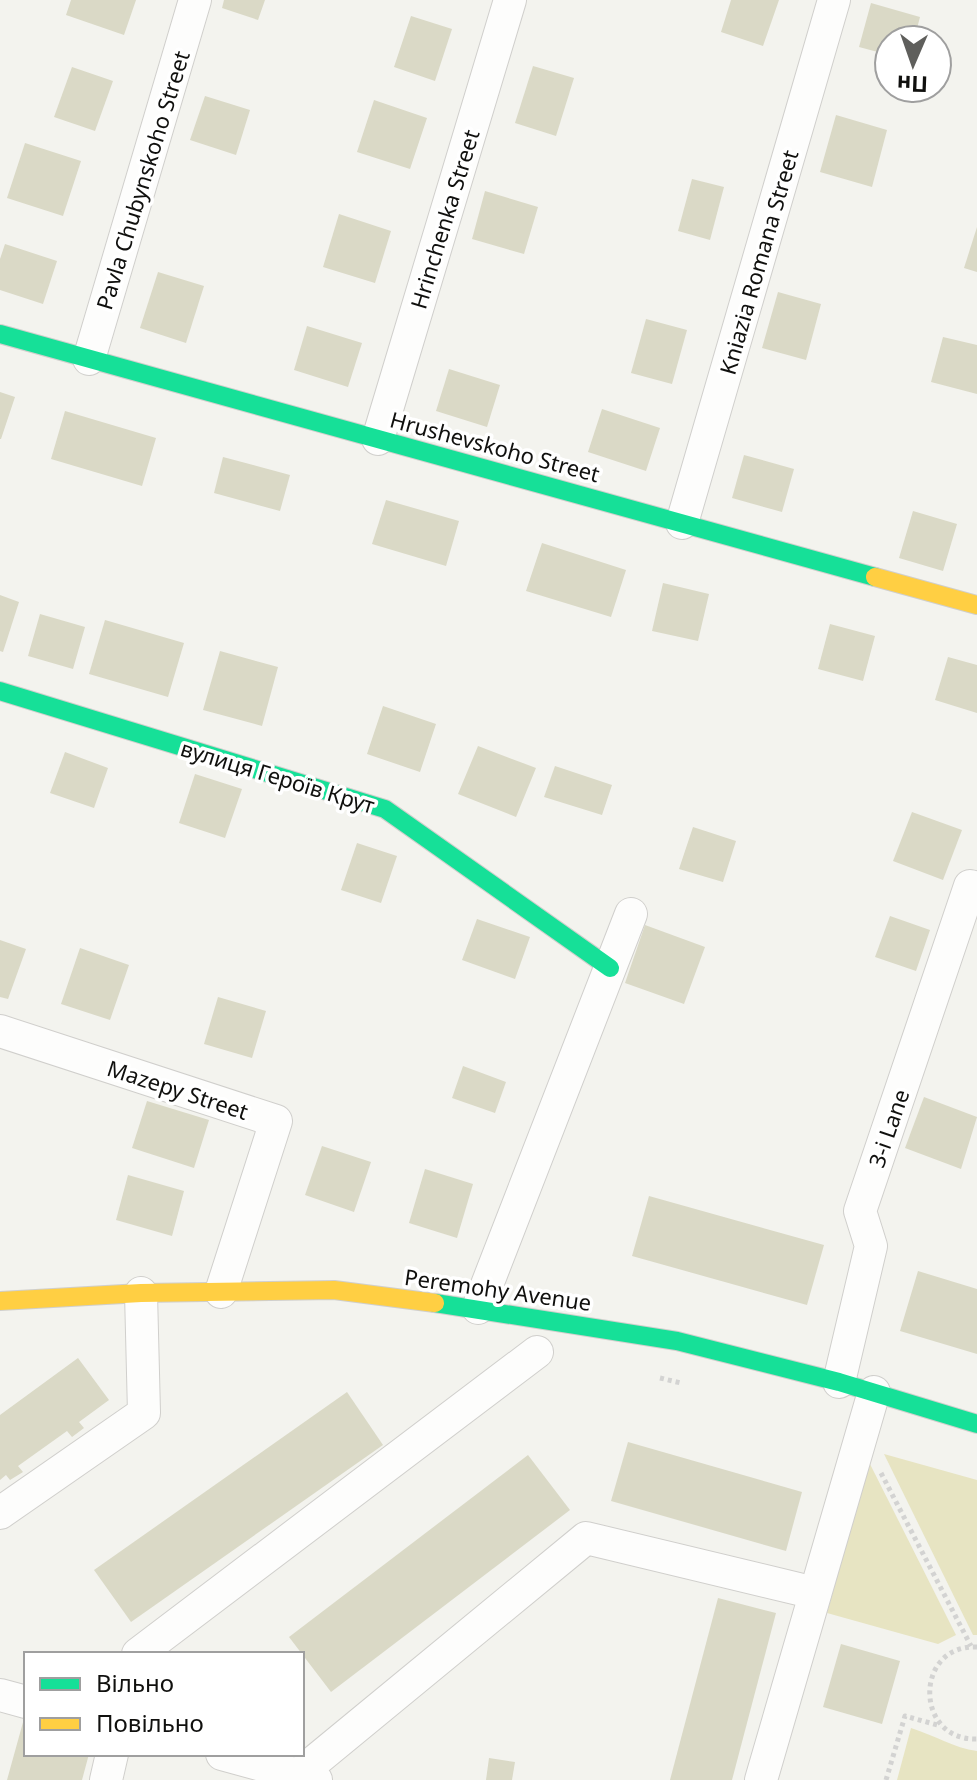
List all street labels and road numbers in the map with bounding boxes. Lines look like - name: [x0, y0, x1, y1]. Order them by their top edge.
- street label: Pavla Chubynskoho Street: [88, 47, 196, 313]
- street label: Hrinchenka Street: [402, 126, 486, 312]
- street label: Kniazia Romana Street: [712, 146, 804, 378]
- street label: Hrushevskoho Street: [387, 404, 603, 488]
- street label: вулиця Героїв Крут: [177, 732, 379, 820]
- street label: Mazepy Street: [104, 1052, 252, 1126]
- street label: 3-i Lane: [861, 1085, 915, 1171]
- street label: Peremohy Avenue: [403, 1261, 593, 1317]

